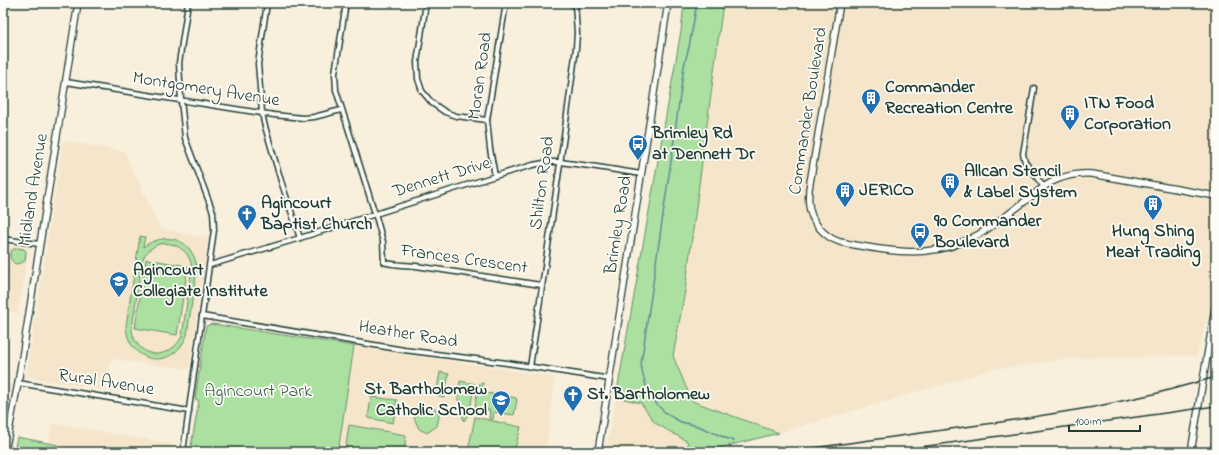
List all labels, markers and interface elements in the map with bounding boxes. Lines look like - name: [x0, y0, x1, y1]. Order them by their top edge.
- street label: Commander Boulevard: [783, 25, 835, 197]
- street label: Moran Road: [462, 31, 500, 121]
- street label: Montgomery Avenue: [130, 66, 282, 116]
- place label: Commander Recreation Centre: [885, 75, 1014, 122]
- building icon: Commander Recreation Centre: [860, 87, 882, 115]
- place label: ITN Food Corporation: [1084, 91, 1171, 138]
- building icon: ITN Food Corporation: [1059, 103, 1081, 131]
- place label: Brimley Rd at Dennett Dr: [651, 121, 755, 168]
- street label: Midland Avenue: [12, 131, 56, 249]
- bus stop icon: Brimley Rd at Dennett Dr: [627, 133, 649, 161]
- street label: Shilton Road: [524, 134, 562, 232]
- street label: Dennett Drive: [389, 150, 495, 206]
- place label: Allcan Stencil & Label System: [963, 159, 1077, 207]
- building icon: Allcan Stencil & Label System: [939, 171, 961, 199]
- street label: Brimley Road: [598, 174, 640, 277]
- place label: JERICO: [859, 178, 914, 204]
- building icon: JERICO: [834, 180, 856, 208]
- place label: Agincourt Baptist Church: [260, 191, 373, 238]
- building icon: Hung Shing Meat Trading: [1142, 193, 1164, 221]
- church icon: Agincourt Baptist Church: [236, 203, 258, 231]
- place label: 90 Commander Boulevard: [933, 209, 1042, 256]
- place label: Hung Shing Meat Trading: [1105, 219, 1201, 267]
- bus stop icon: 90 Commander Boulevard: [909, 221, 931, 249]
- street label: Frances Crescent: [398, 238, 529, 282]
- place label: Agincourt Collegiate Institute: [133, 258, 268, 306]
- school or university icon: Agincourt Collegiate Institute: [108, 270, 130, 298]
- street label: Heather Road: [357, 314, 459, 356]
- street label: Rural Avenue: [56, 363, 157, 404]
- place label: St. Bartholomew Catholic School: [364, 377, 487, 424]
- park label: Agincourt Park: [204, 379, 312, 406]
- place label: St. Bartholomew: [587, 382, 710, 408]
- church icon: St. Bartholomew: [562, 384, 584, 412]
- school or university icon: St. Bartholomew Catholic School: [490, 389, 512, 417]
- scale bar: [1069, 407, 1140, 433]
- text: 100 m: [1075, 413, 1102, 431]

